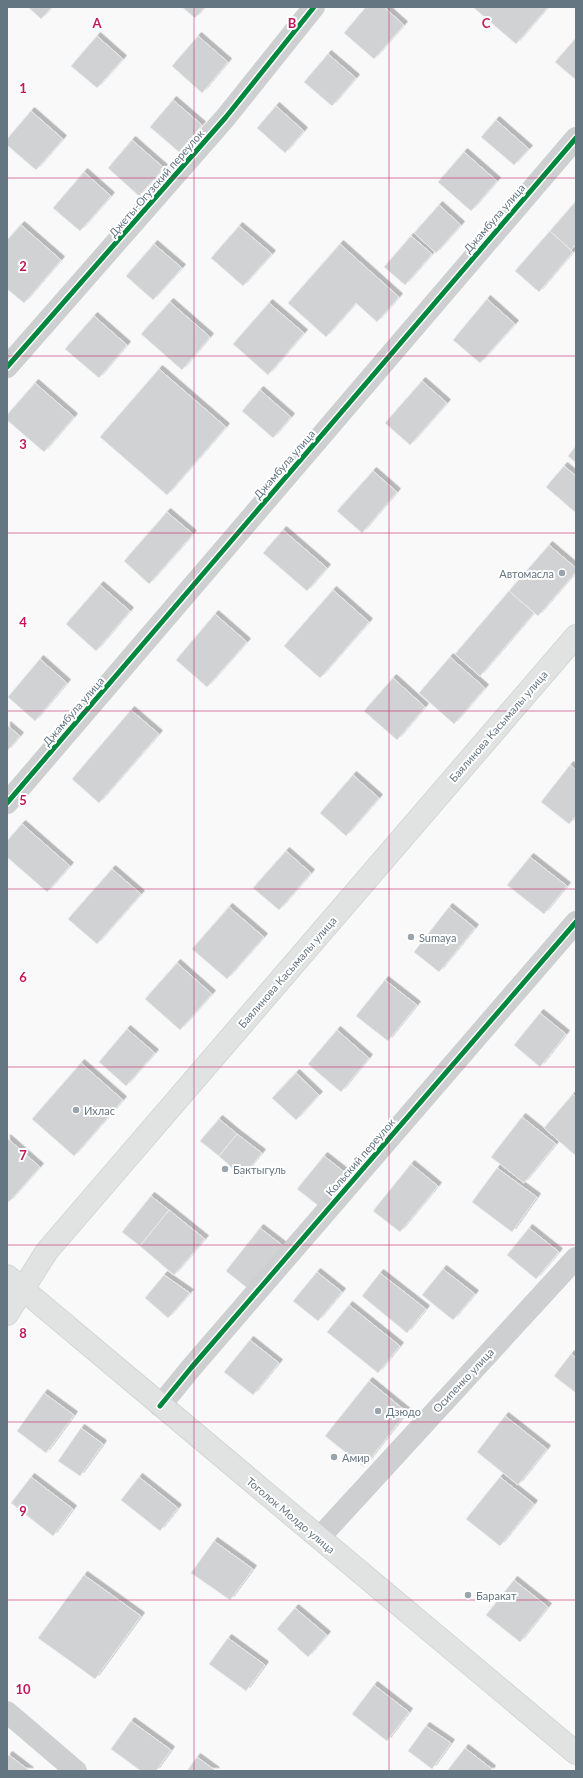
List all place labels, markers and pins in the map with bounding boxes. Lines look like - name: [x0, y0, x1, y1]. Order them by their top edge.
- place label: Автомасла: [499, 567, 554, 580]
- marker: Автомасла: [557, 568, 567, 578]
- place label: Sumaya: [419, 931, 456, 944]
- marker: Sumaya: [406, 932, 416, 942]
- place label: Ихлас: [84, 1104, 115, 1117]
- marker: Ихлас: [71, 1105, 81, 1115]
- place label: Бактыгуль: [233, 1163, 286, 1176]
- marker: Бактыгуль: [220, 1164, 230, 1174]
- place label: Дзюдо: [386, 1405, 421, 1418]
- marker: Дзюдо: [373, 1406, 383, 1416]
- place label: Амир: [342, 1451, 370, 1464]
- marker: Амир: [329, 1452, 339, 1462]
- place label: Баракат: [476, 1589, 517, 1602]
- marker: Баракат: [463, 1590, 473, 1600]

